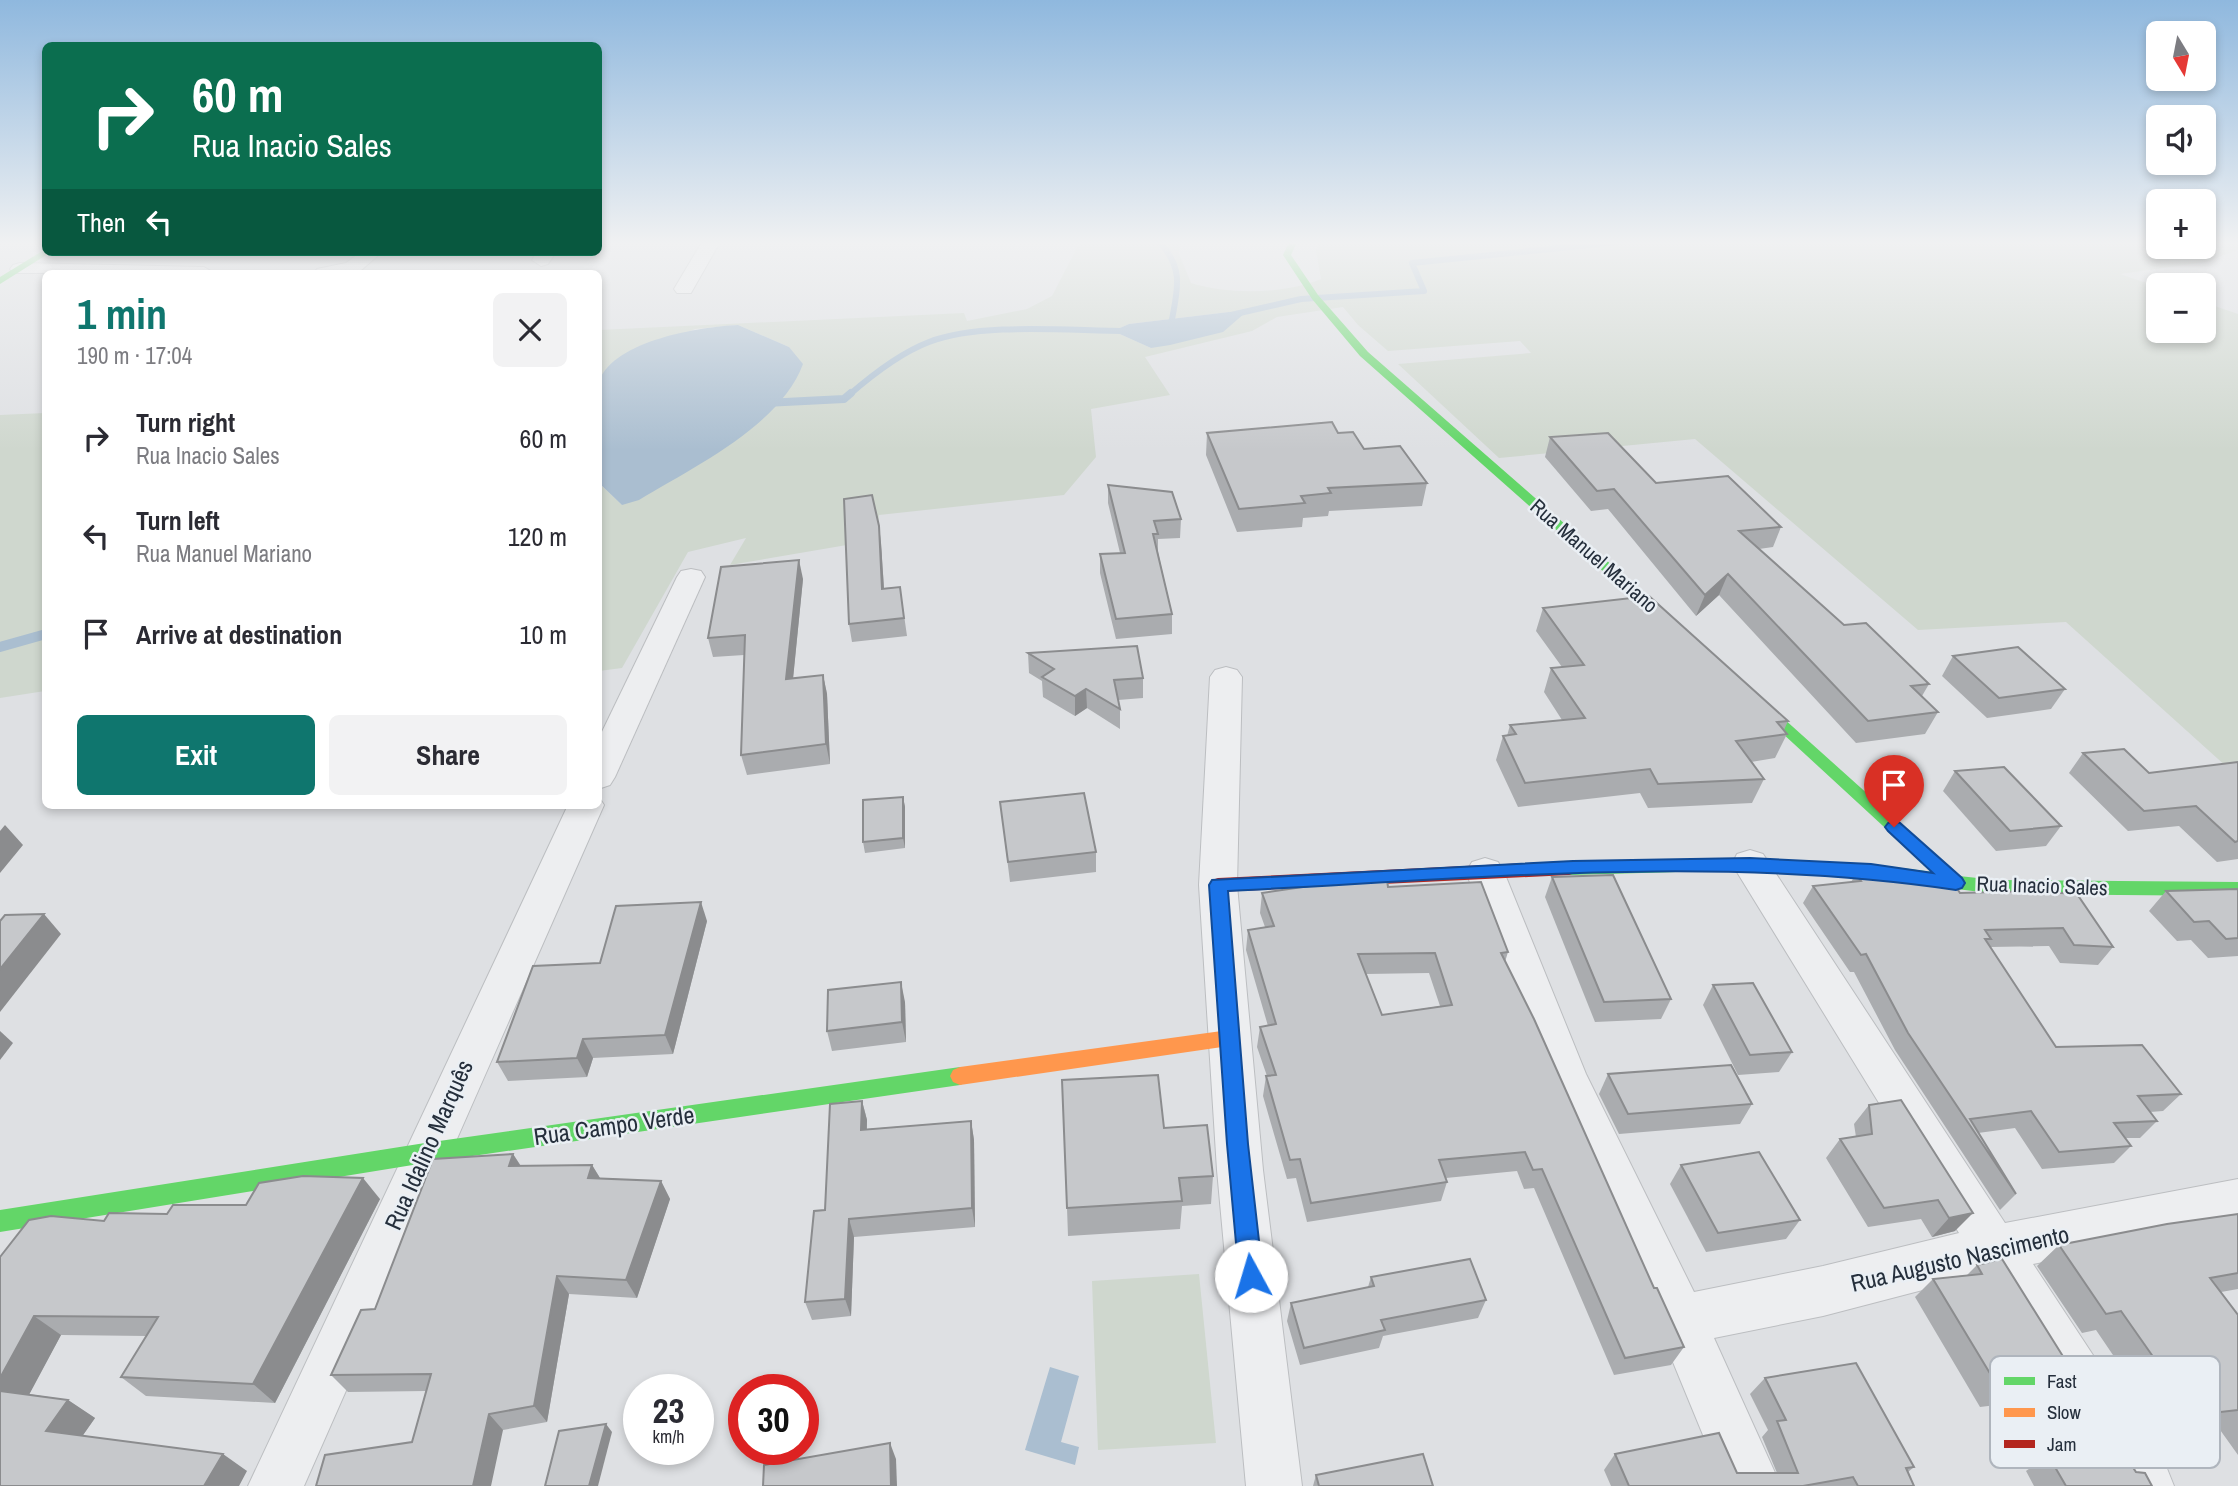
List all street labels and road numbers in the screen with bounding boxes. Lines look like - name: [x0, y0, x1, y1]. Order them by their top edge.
- street label: Rua Manuel Mariano: [1524, 492, 1665, 619]
- street label: Rua Inacio Sales: [1976, 869, 2108, 902]
- street label: Rua Idalino Marquês: [376, 1055, 480, 1235]
- street label: Rua Campo Verde: [531, 1098, 696, 1152]
- street label: Rua Augusto Nascimento: [1847, 1217, 2072, 1299]

